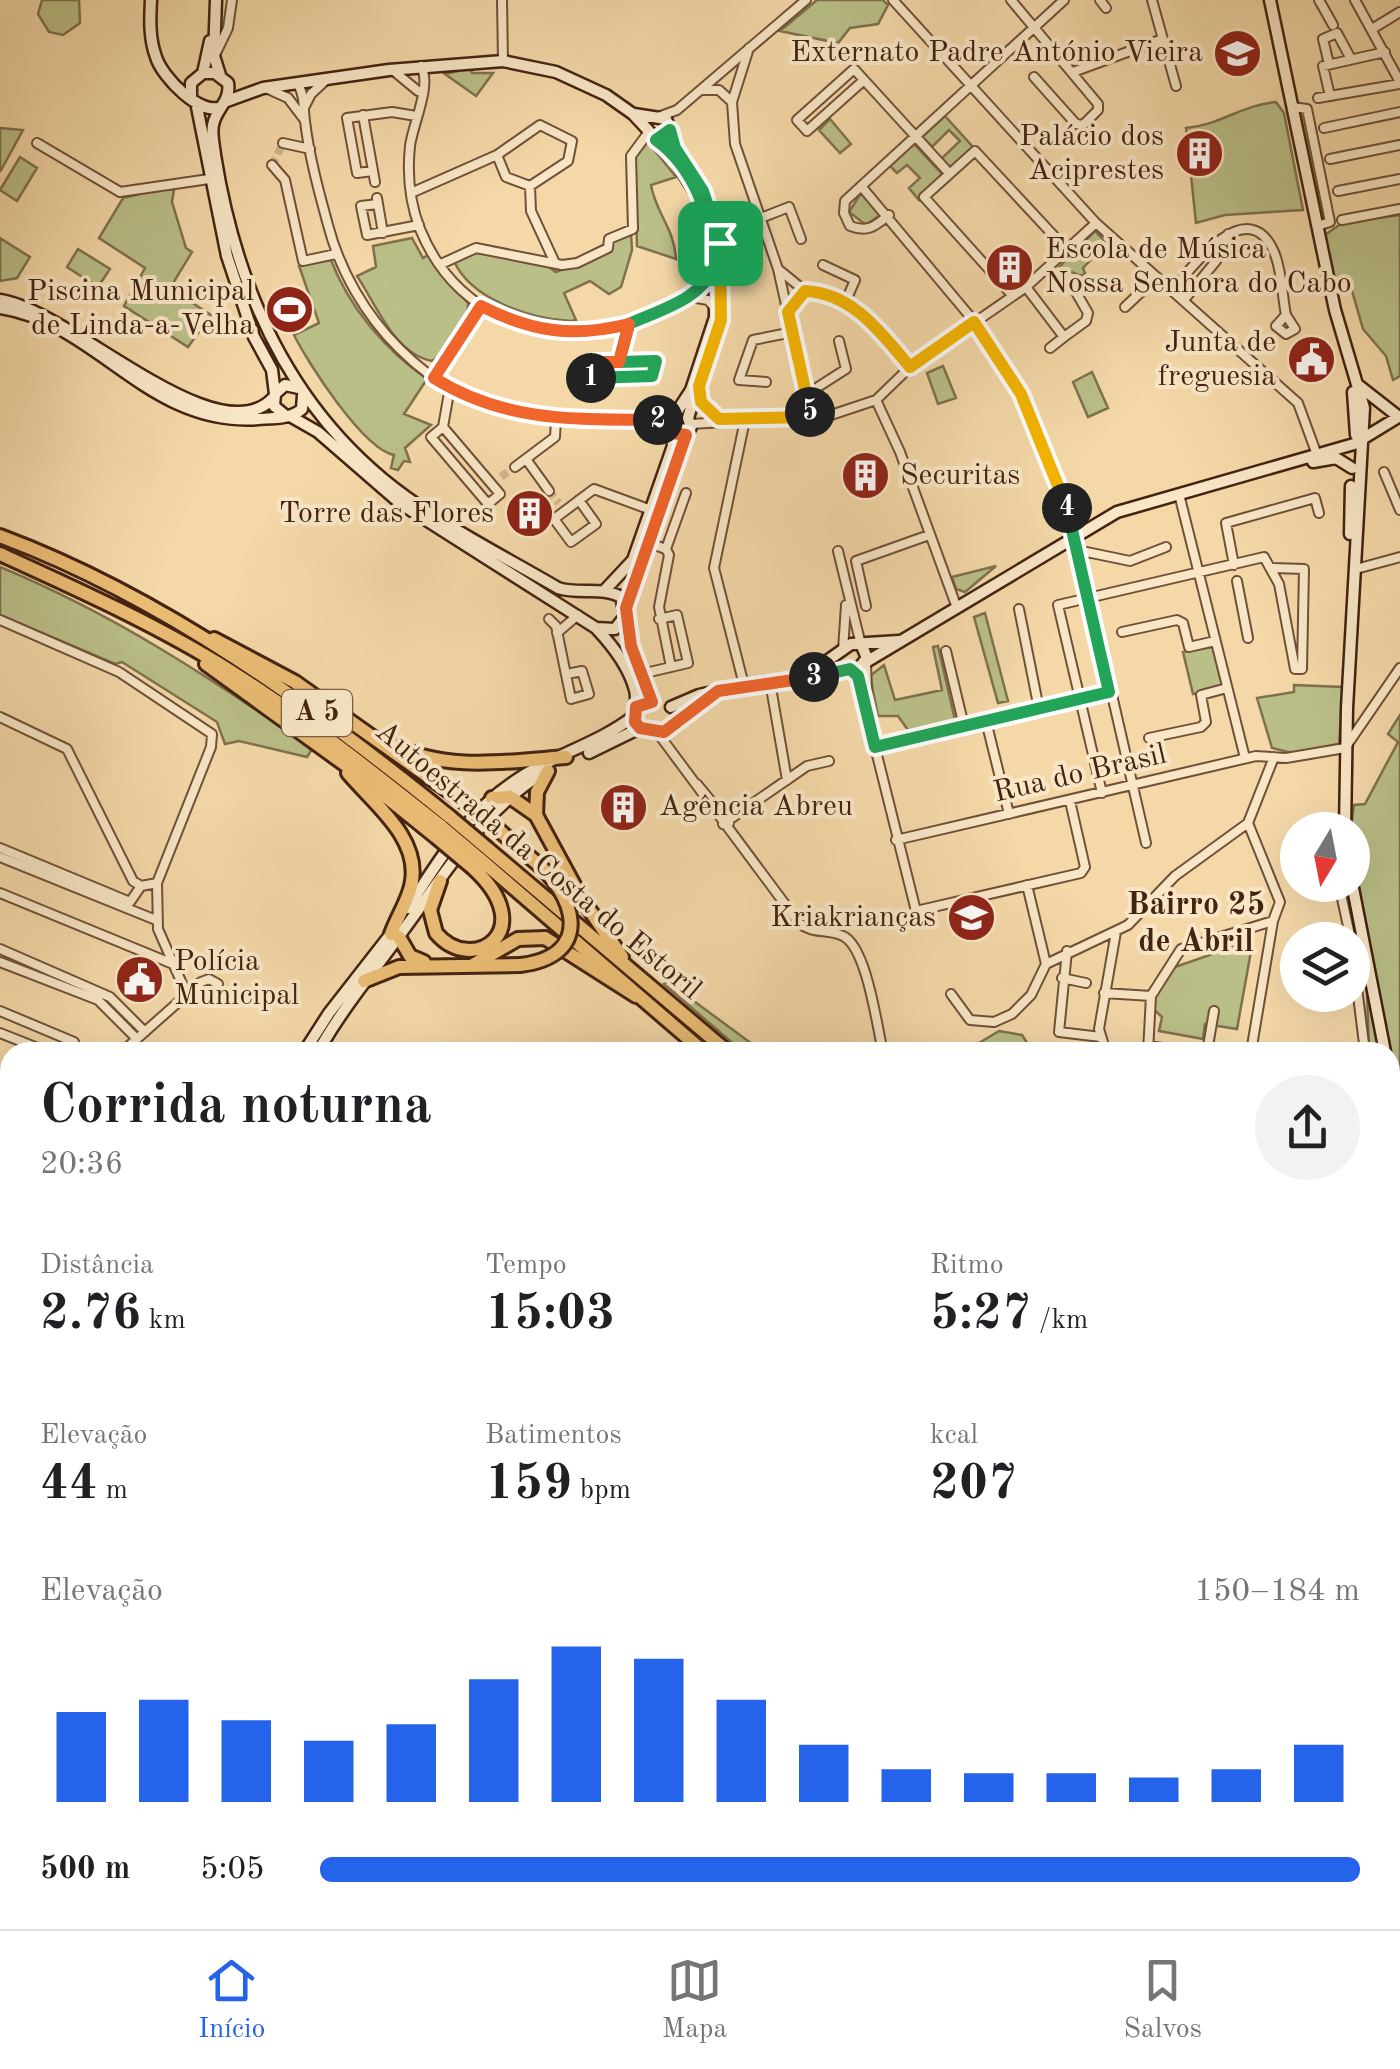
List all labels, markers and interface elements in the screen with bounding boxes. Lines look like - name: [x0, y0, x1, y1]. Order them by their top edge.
- school or university icon: Externato Padre António Vieira: [1212, 27, 1264, 79]
- place label: Externato Padre António Vieira: [790, 38, 1203, 68]
- place label: Palácio dos Aciprestes: [1019, 122, 1164, 186]
- building icon: Palácio dos Aciprestes: [1173, 128, 1225, 180]
- pin: [678, 201, 763, 286]
- icon: arrive: [693, 216, 748, 271]
- place label: Escola de Música Nossa Senhora do Cabo: [1045, 235, 1352, 299]
- building icon: Escola de Música Nossa Senhora do Cabo: [984, 241, 1036, 293]
- place label: Piscina Municipal de Linda-a-Velha: [27, 277, 254, 341]
- sports icon: Piscina Municipal de Linda-a-Velha: [263, 283, 315, 335]
- place label: Junta de freguesia: [1158, 328, 1276, 392]
- public building icon: Junta de freguesia: [1285, 334, 1337, 386]
- pin: 1: [566, 353, 616, 403]
- text: 1: [583, 364, 599, 392]
- pin: 5: [785, 387, 835, 437]
- pin: 2: [633, 395, 683, 445]
- text: 5: [802, 398, 818, 426]
- text: 2: [650, 406, 666, 434]
- building icon: Securitas: [839, 450, 891, 502]
- place label: Securitas: [900, 461, 1020, 491]
- pin: 4: [1042, 483, 1092, 533]
- building icon: Torre das Flores: [503, 488, 555, 540]
- text: 4: [1059, 494, 1075, 522]
- place label: Torre das Flores: [279, 499, 494, 529]
- pin: 3: [789, 652, 839, 702]
- text: 3: [806, 663, 822, 691]
- road number: A 5: [282, 690, 352, 736]
- street label: Autoestrada da Costa do Estoril: [369, 716, 707, 1006]
- street label: Rua do Brasil: [991, 740, 1169, 808]
- building icon: Agência Abreu: [598, 781, 650, 833]
- place label: Agência Abreu: [659, 792, 853, 822]
- north arrow: [1280, 812, 1370, 902]
- map controls: [1280, 812, 1370, 1012]
- district label: Bairro 25 de Abril: [1127, 890, 1265, 959]
- school or university icon: Kriakrianças: [945, 892, 997, 944]
- place label: Kriakrianças: [770, 903, 936, 933]
- button: layers: [1280, 922, 1370, 1012]
- place label: Polícia Municipal: [174, 947, 299, 1011]
- public building icon: Polícia Municipal: [113, 953, 165, 1005]
- button: share: [1255, 1075, 1360, 1180]
- text: Corrida noturna: [40, 1080, 432, 1135]
- text: 20:36: [40, 1149, 123, 1181]
- text: Distância: [40, 1252, 154, 1280]
- text: Tempo: [485, 1252, 567, 1280]
- text: Ritmo: [930, 1252, 1004, 1280]
- text: 2.76: [40, 1290, 141, 1340]
- text: 15:03: [485, 1290, 615, 1340]
- text: 5:27: [930, 1290, 1031, 1340]
- text: km: [141, 1307, 186, 1335]
- text: /km: [1031, 1307, 1088, 1335]
- text: Elevação: [40, 1422, 147, 1450]
- text: Batimentos: [485, 1422, 622, 1450]
- text: kcal: [930, 1422, 978, 1450]
- text: 44: [40, 1460, 98, 1510]
- text: 159: [485, 1460, 572, 1510]
- text: 207: [930, 1460, 1017, 1510]
- text: m: [98, 1477, 128, 1505]
- text: bpm: [572, 1477, 631, 1505]
- text: Elevação: [40, 1576, 163, 1608]
- text: 150–184 m: [1194, 1576, 1360, 1608]
- text: 500 m: [40, 1854, 130, 1886]
- text: 5:05: [200, 1854, 265, 1886]
- tab: Início: [198, 1953, 265, 2048]
- tab: Mapa: [662, 1953, 727, 2048]
- tab: Salvos: [1124, 1953, 1202, 2048]

